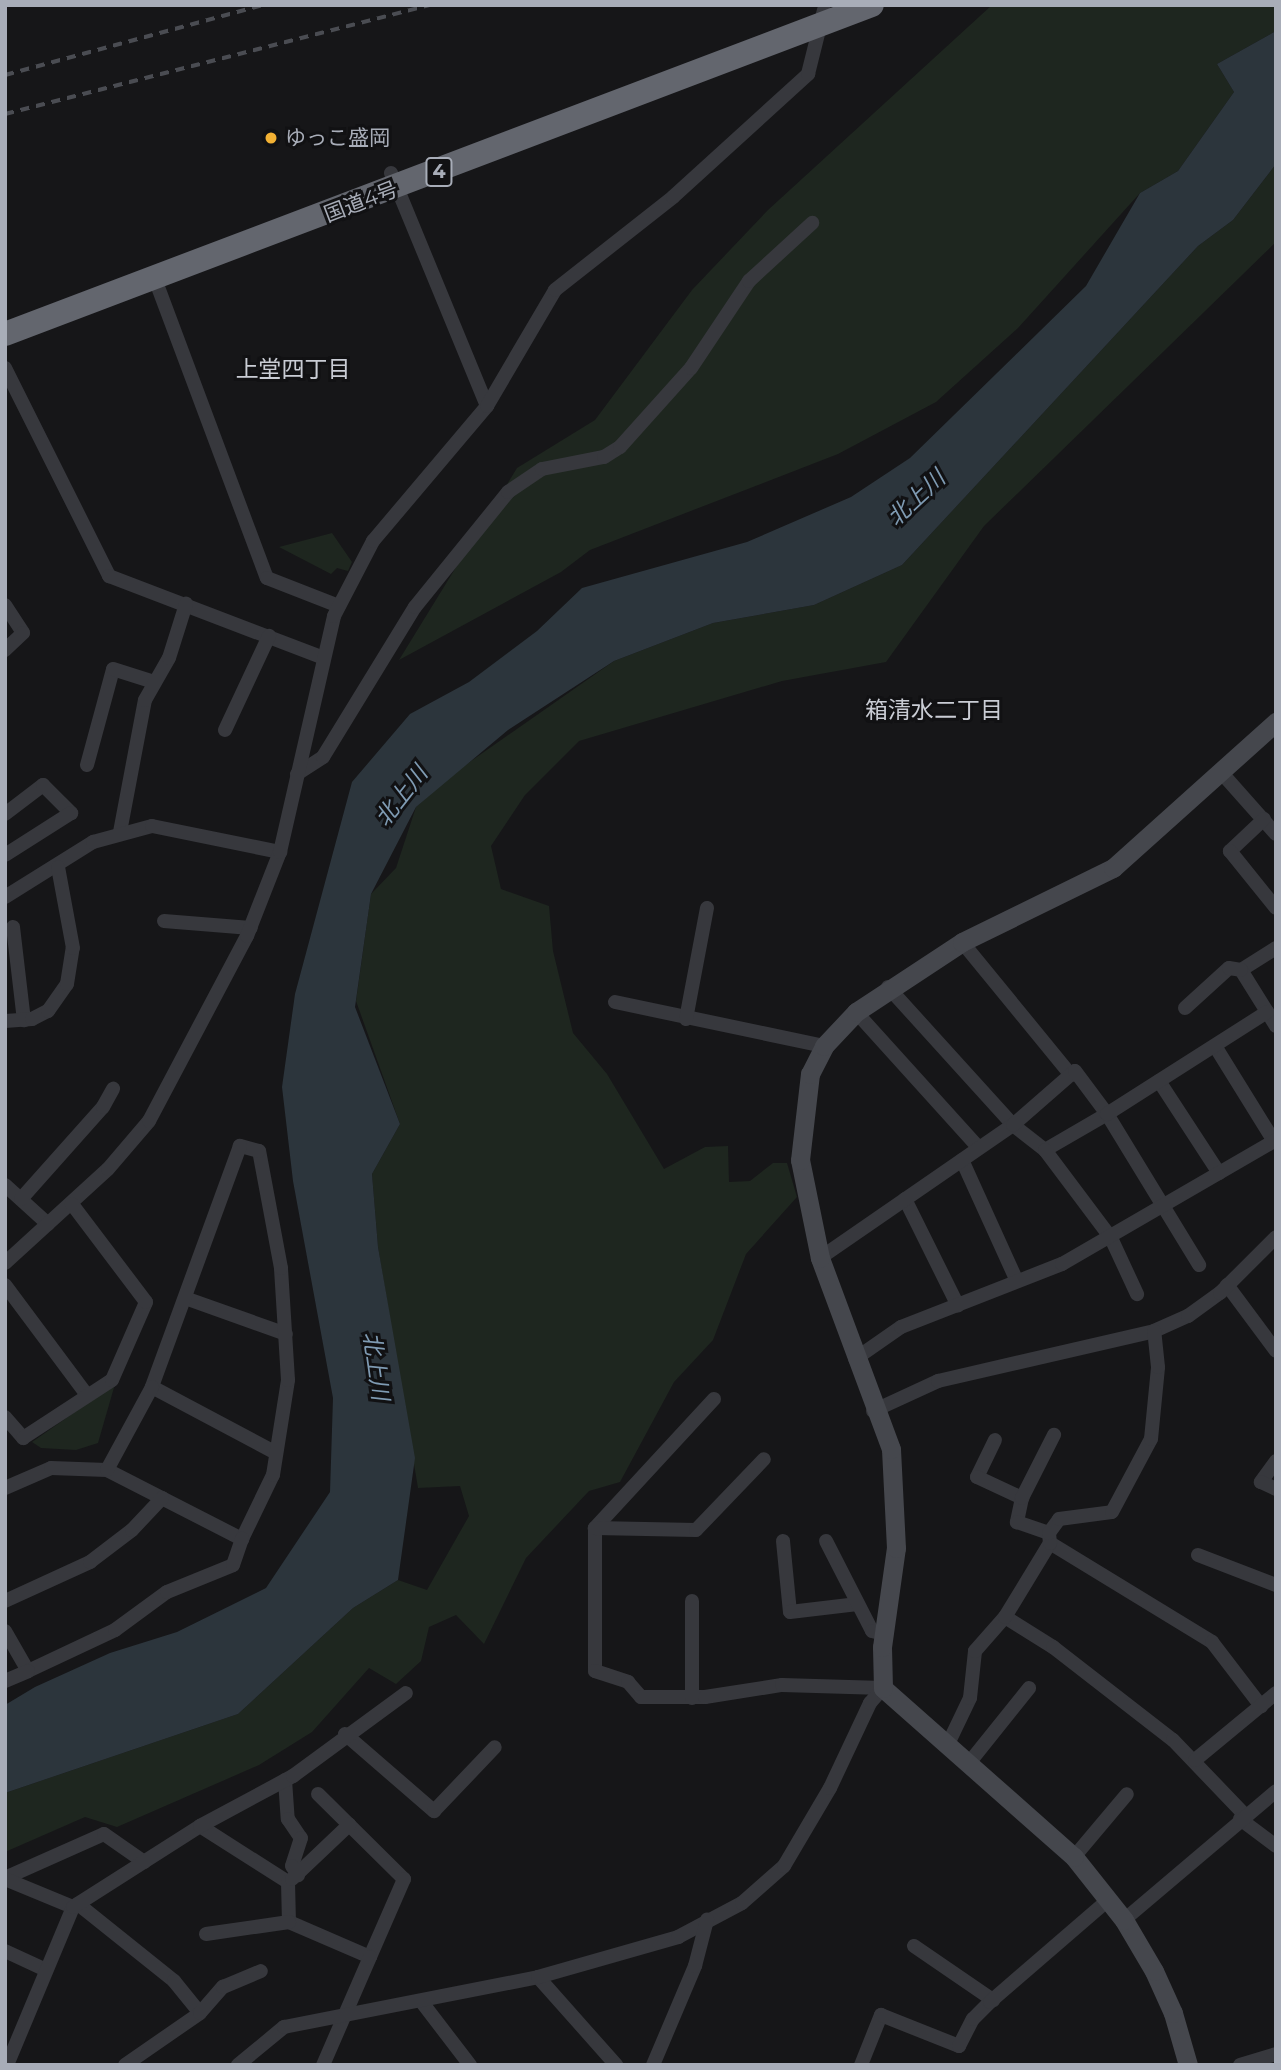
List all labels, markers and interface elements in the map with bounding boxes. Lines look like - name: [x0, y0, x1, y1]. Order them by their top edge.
- place label: ゆっこ盛岡: [285, 125, 390, 151]
- marker: ゆっこ盛岡: [263, 130, 279, 146]
- road number: 4: [425, 156, 453, 188]
- street label: 国道4号: [321, 176, 401, 228]
- district label: 上堂四丁目: [236, 355, 350, 383]
- water label: 北上川: [881, 464, 951, 532]
- district label: 箱清水二丁目: [865, 696, 1003, 724]
- water label: 北上川: [369, 760, 433, 832]
- water label: 北上川: [358, 1330, 394, 1402]

